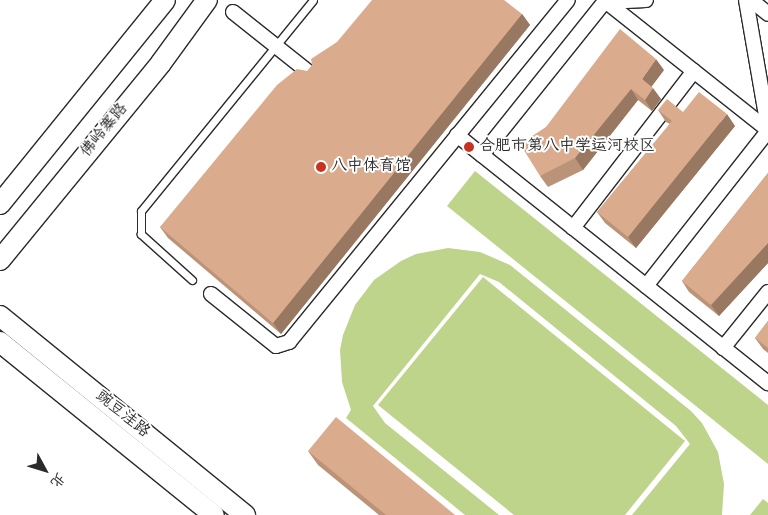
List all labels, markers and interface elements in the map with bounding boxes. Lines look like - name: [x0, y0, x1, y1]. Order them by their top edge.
- street label: 佛岭寨路: [77, 100, 133, 162]
- place label: 合肥市第八中学运河校区: [479, 137, 655, 157]
- marker: 合肥市第八中学运河校区: [463, 141, 475, 153]
- place label: 八中体育馆: [331, 157, 411, 177]
- marker: 八中体育馆: [315, 161, 327, 173]
- street label: 豌豆洼路: [91, 387, 153, 443]
- north arrow: [20, 445, 70, 495]
- text: 北: [44, 468, 69, 491]

